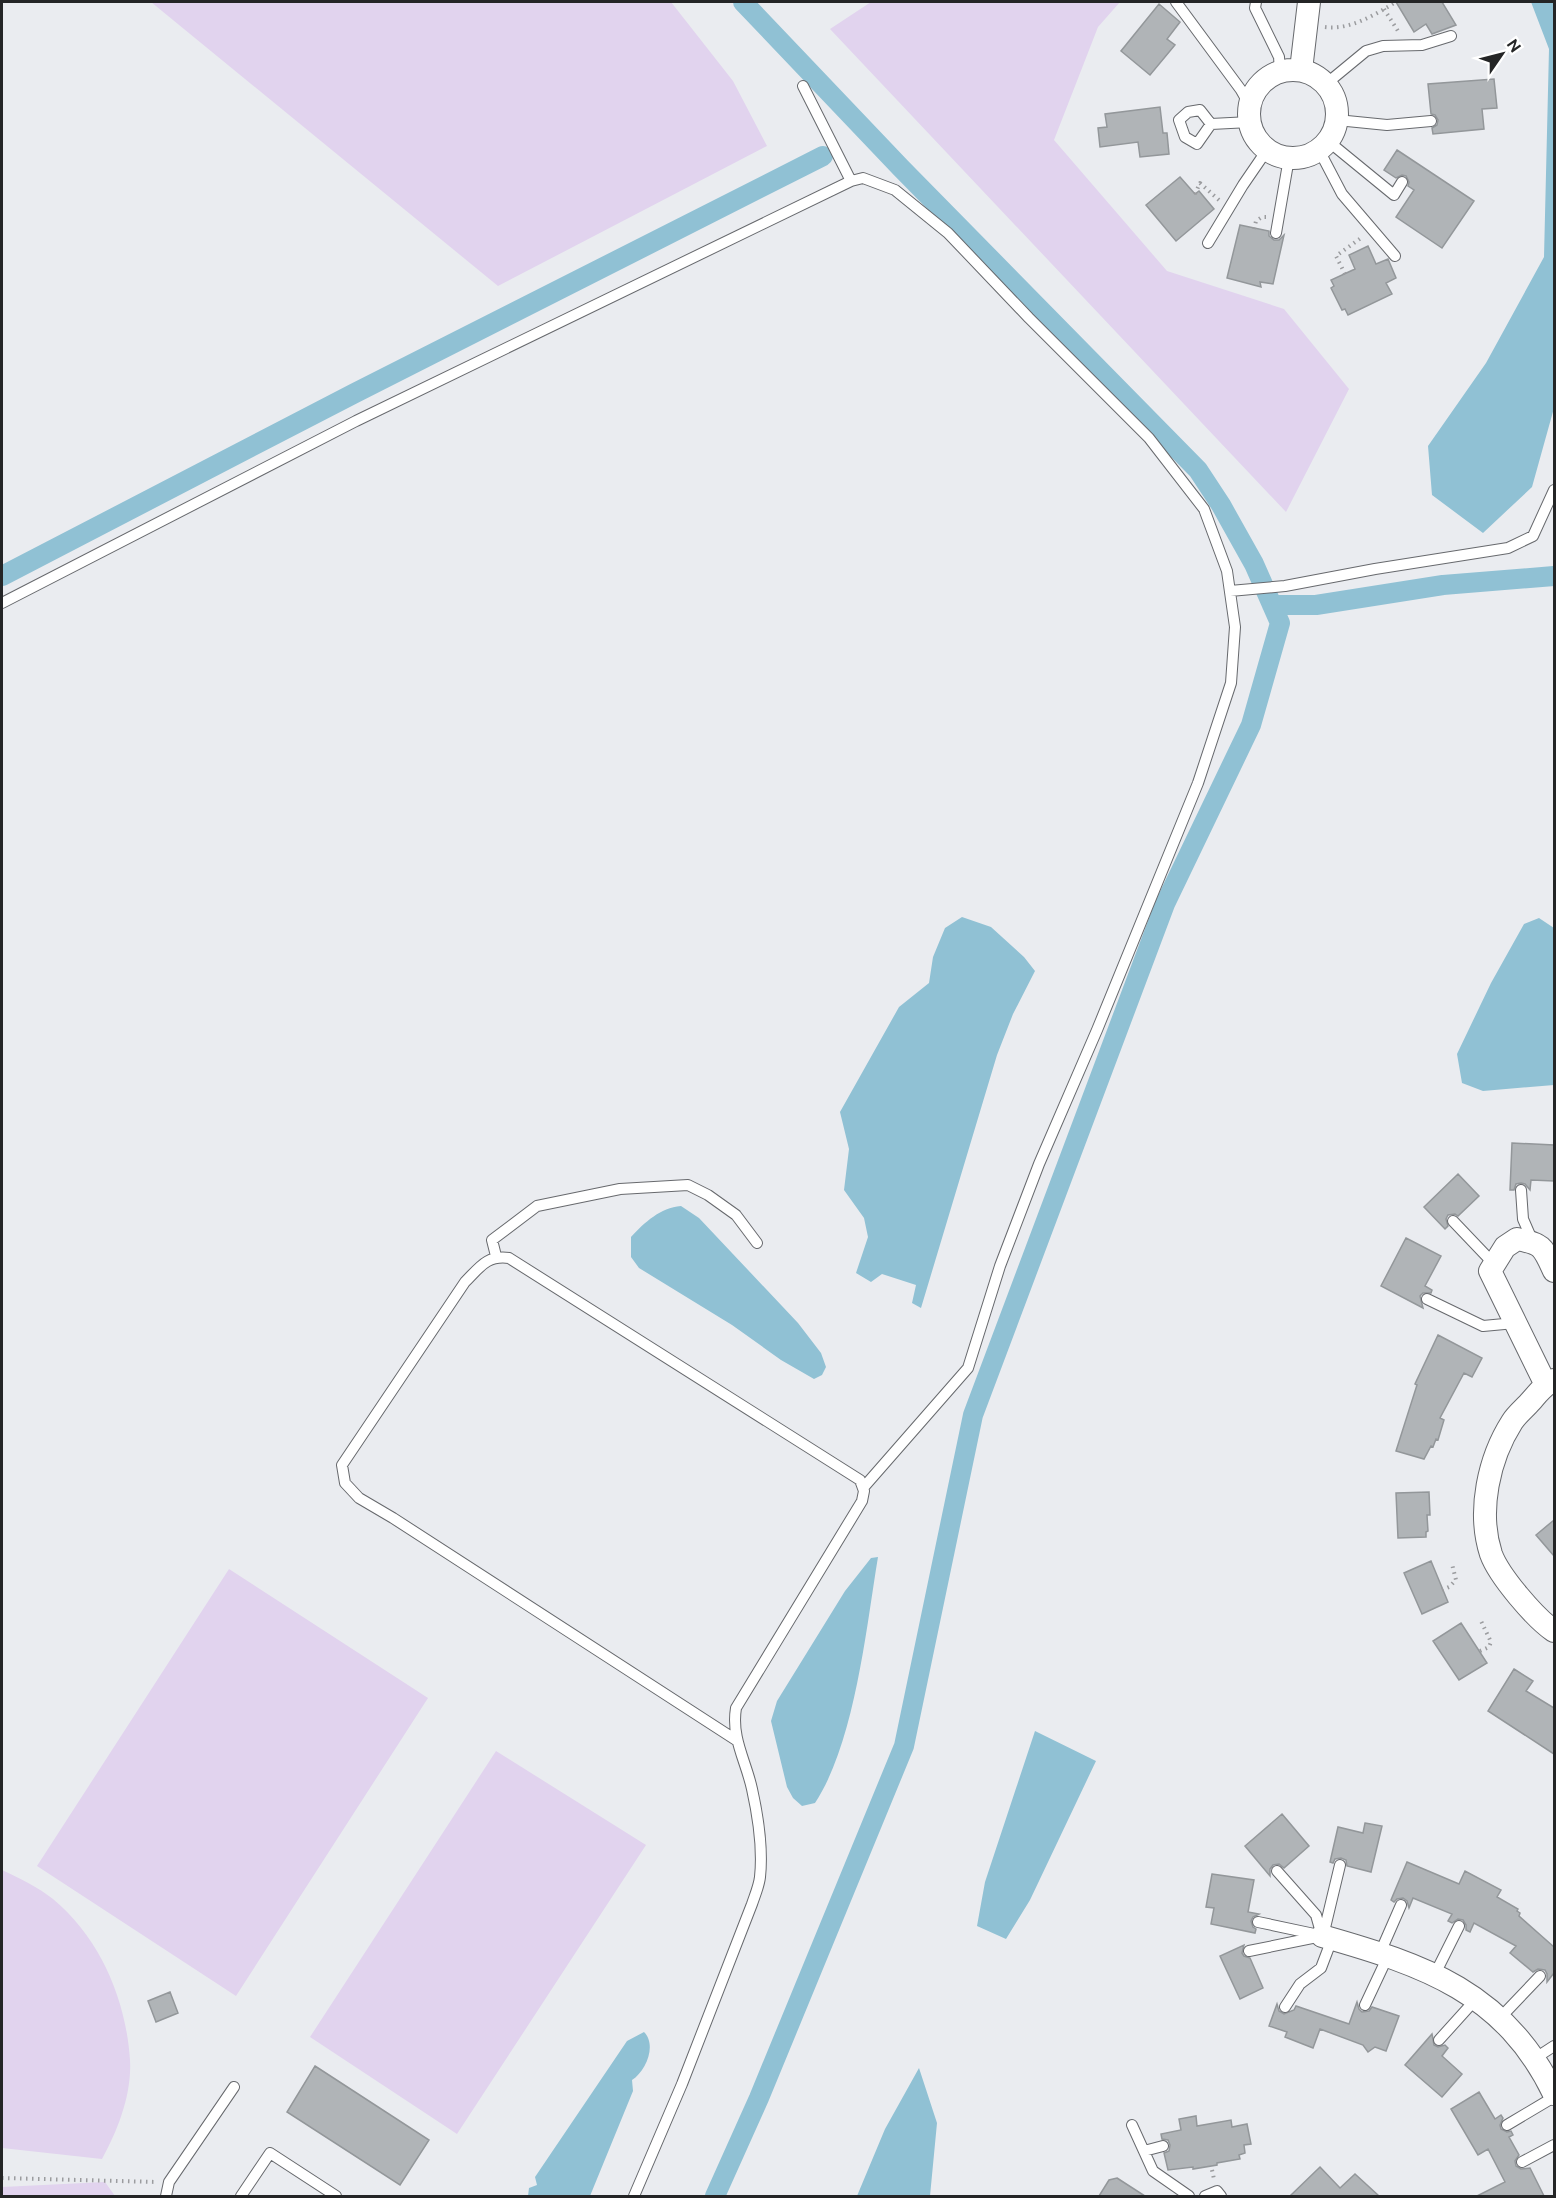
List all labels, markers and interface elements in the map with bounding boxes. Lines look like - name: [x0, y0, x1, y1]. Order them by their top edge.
- north arrow: [1472, 24, 1532, 84]
- text: N: [1503, 35, 1525, 55]

